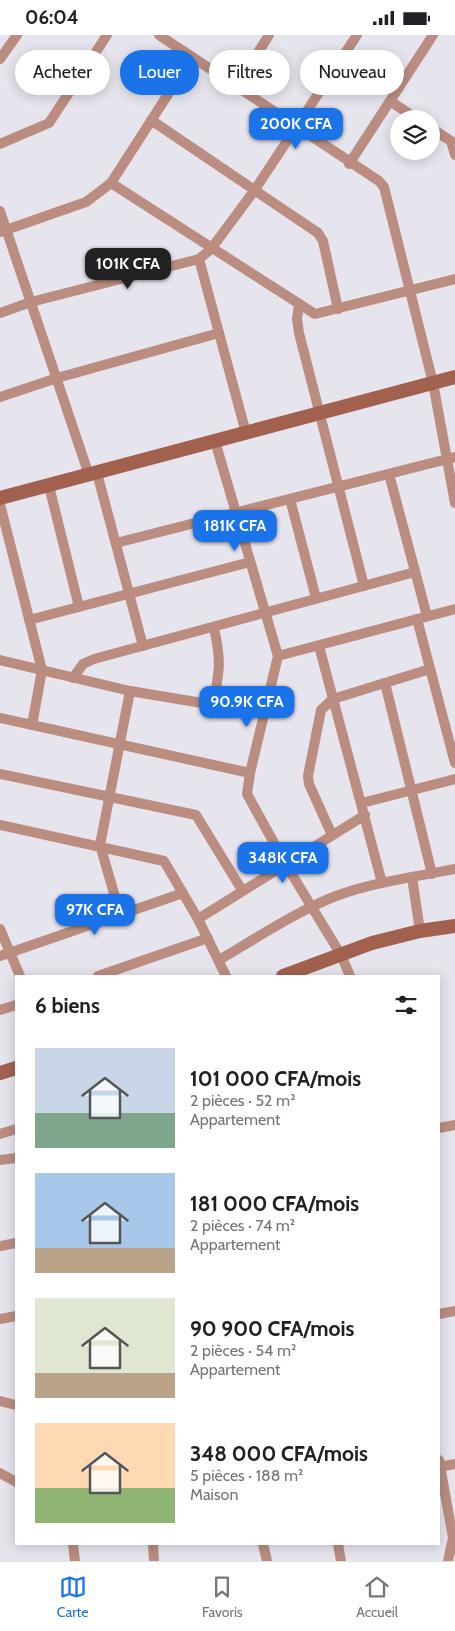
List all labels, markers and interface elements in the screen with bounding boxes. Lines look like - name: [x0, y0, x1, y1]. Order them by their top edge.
- text: 06:04: [25, 6, 79, 29]
- chip: Acheter: [15, 50, 110, 95]
- chip: Louer: [120, 50, 199, 95]
- chip: Filtres: [209, 50, 290, 95]
- chip: Nouveau: [300, 50, 404, 95]
- pin: 200K CFA: [244, 107, 348, 150]
- map controls: [390, 110, 440, 160]
- button: layers: [390, 110, 440, 160]
- text: 200K CFA: [260, 114, 332, 133]
- pin: 101K CFA: [76, 247, 180, 290]
- text: 101K CFA: [96, 254, 160, 273]
- pin: 181K CFA: [183, 509, 287, 552]
- text: 181K CFA: [204, 516, 266, 535]
- pin: 90.9K CFA: [190, 685, 304, 728]
- text: 90.9K CFA: [210, 692, 284, 711]
- pin: 348K CFA: [231, 841, 335, 884]
- text: 348K CFA: [248, 848, 318, 867]
- pin: 97K CFA: [49, 893, 141, 936]
- text: 97K CFA: [66, 900, 124, 919]
- icon: filters: [392, 991, 420, 1019]
- text: 6 biens: [35, 993, 100, 1018]
- text: 101 000 CFA/mois: [190, 1066, 361, 1091]
- icon: home: [75, 1068, 135, 1128]
- text: 2 pièces · 52 m²: [190, 1091, 295, 1110]
- text: Appartement: [190, 1110, 280, 1129]
- text: 181 000 CFA/mois: [190, 1191, 359, 1216]
- icon: home: [75, 1193, 135, 1253]
- text: 2 pièces · 74 m²: [190, 1216, 295, 1235]
- text: Appartement: [190, 1235, 280, 1254]
- text: 90 900 CFA/mois: [190, 1316, 355, 1341]
- icon: home: [75, 1318, 135, 1378]
- text: 2 pièces · 54 m²: [190, 1341, 296, 1360]
- text: Appartement: [190, 1360, 280, 1379]
- text: 348 000 CFA/mois: [190, 1441, 368, 1466]
- icon: home: [75, 1443, 135, 1503]
- text: 5 pièces · 188 m²: [190, 1466, 303, 1485]
- text: Maison: [190, 1485, 238, 1504]
- tab: Carte: [57, 1573, 88, 1621]
- tab: Favoris: [202, 1573, 243, 1621]
- tab: Accueil: [356, 1573, 398, 1621]

